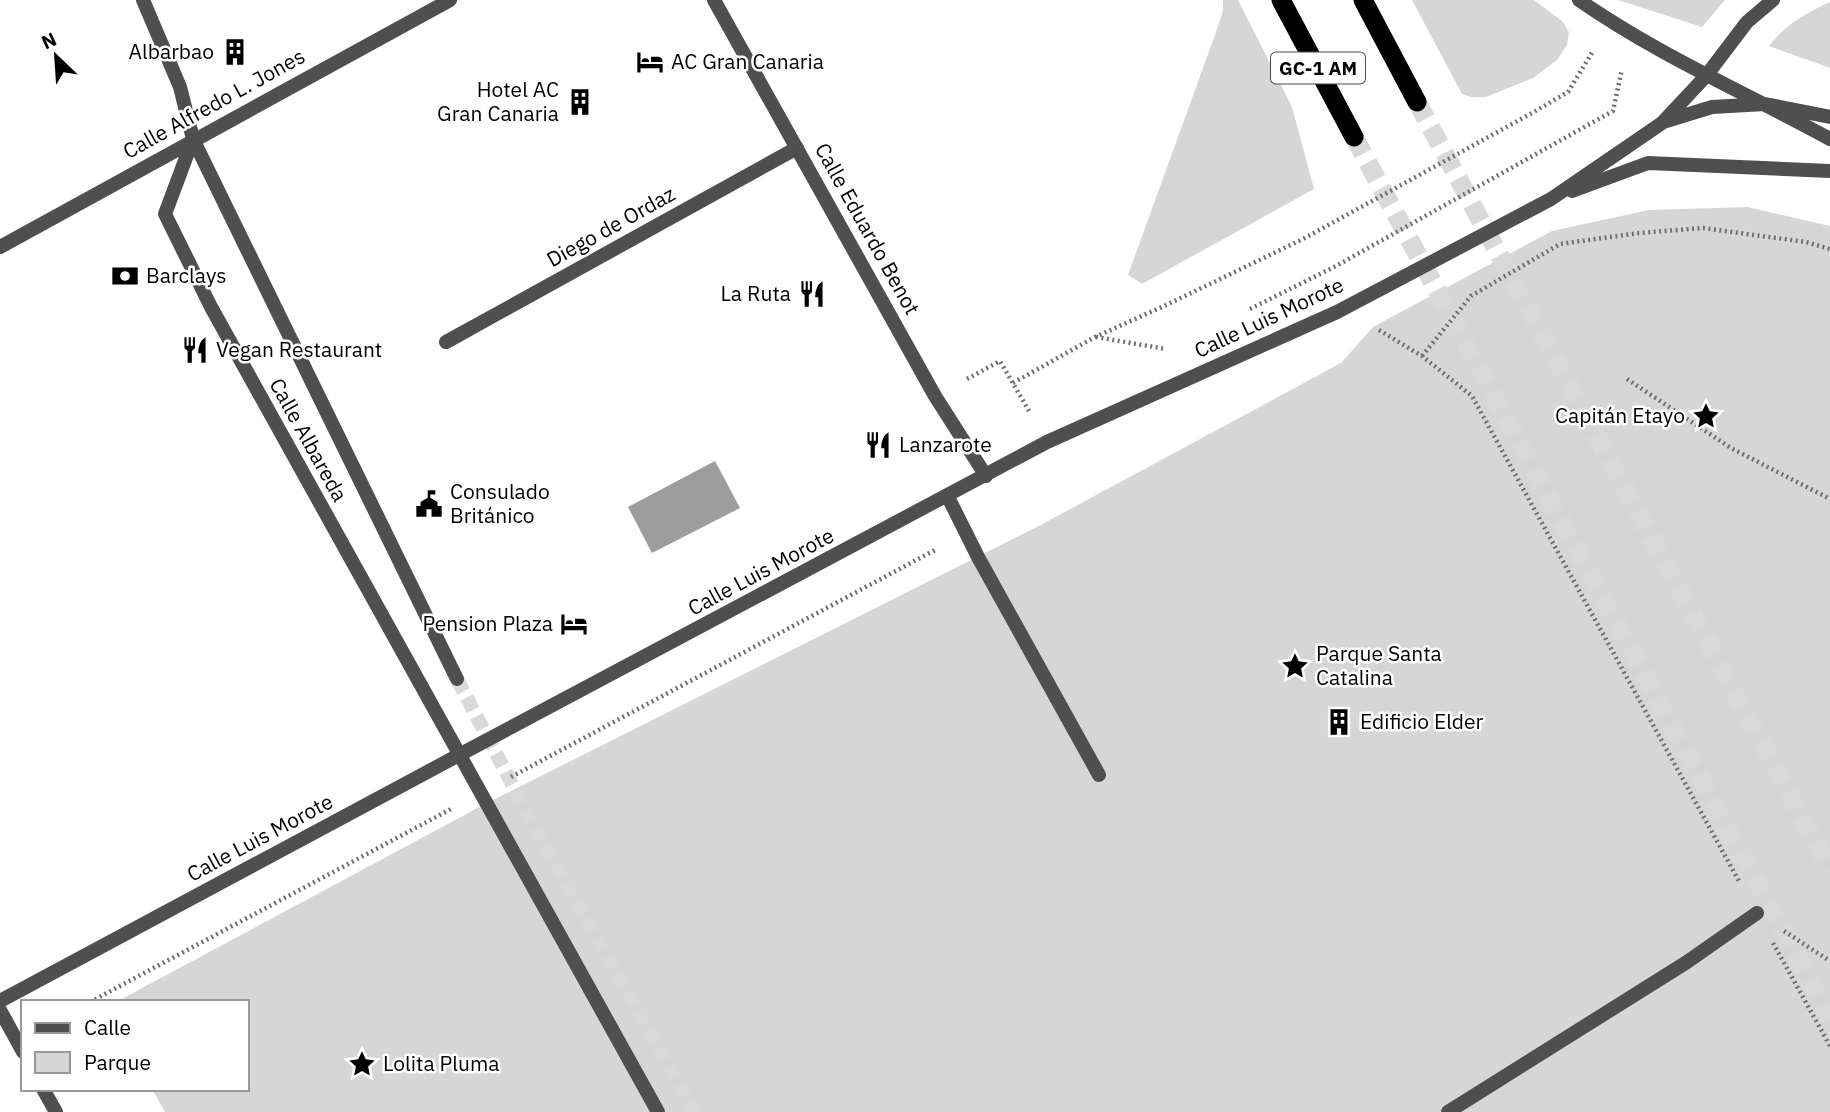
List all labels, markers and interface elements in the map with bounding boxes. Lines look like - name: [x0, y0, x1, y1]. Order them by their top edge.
- north arrow: [21, 21, 91, 91]
- text: N: [38, 27, 60, 54]
- place label: Albarbao: [129, 37, 214, 65]
- building icon: Albarbao: [220, 37, 250, 67]
- street label: Calle Alfredo L. Jones: [118, 41, 309, 165]
- hotel icon: AC Gran Canaria: [635, 47, 665, 77]
- place label: AC Gran Canaria: [671, 47, 824, 75]
- road number: GC-1 AM: [1271, 52, 1365, 83]
- place label: Hotel AC Gran Canaria: [437, 75, 559, 127]
- building icon: Hotel AC Gran Canaria: [565, 87, 595, 117]
- street label: Calle Eduardo Benot: [809, 138, 927, 319]
- street label: Diego de Ordaz: [541, 179, 680, 273]
- bank icon: Barclays: [110, 261, 140, 291]
- place label: Barclays: [146, 261, 227, 289]
- street label: Calle Luis Morote: [1189, 270, 1348, 364]
- place label: La Ruta: [720, 279, 791, 307]
- restaurant icon: La Ruta: [797, 279, 827, 309]
- restaurant icon: Vegan Restaurant: [180, 335, 210, 365]
- place label: Vegan Restaurant: [216, 335, 382, 363]
- street label: Calle Albareda: [263, 373, 354, 506]
- place label: Capitán Etayo: [1555, 401, 1685, 429]
- place icon: Capitán Etayo: [1691, 401, 1721, 431]
- restaurant icon: Lanzarote: [863, 430, 893, 460]
- place label: Lanzarote: [899, 430, 992, 458]
- place label: Consulado Británico: [450, 477, 550, 529]
- public building icon: Consulado Británico: [414, 489, 444, 519]
- street label: Calle Luis Morote: [683, 521, 839, 621]
- place label: Pension Plaza: [423, 609, 553, 637]
- hotel icon: Pension Plaza: [559, 609, 589, 639]
- place label: Parque Santa Catalina: [1316, 639, 1442, 691]
- place icon: Parque Santa Catalina: [1280, 651, 1310, 681]
- building icon: Edificio Elder: [1324, 707, 1354, 737]
- place label: Edificio Elder: [1360, 707, 1484, 735]
- street label: Calle Luis Morote: [182, 787, 338, 887]
- legend: [21, 1000, 248, 1091]
- text: Calle: [84, 1013, 131, 1041]
- text: Parque: [84, 1048, 151, 1076]
- place icon: Lolita Pluma: [347, 1049, 377, 1079]
- place label: Lolita Pluma: [383, 1049, 500, 1077]

